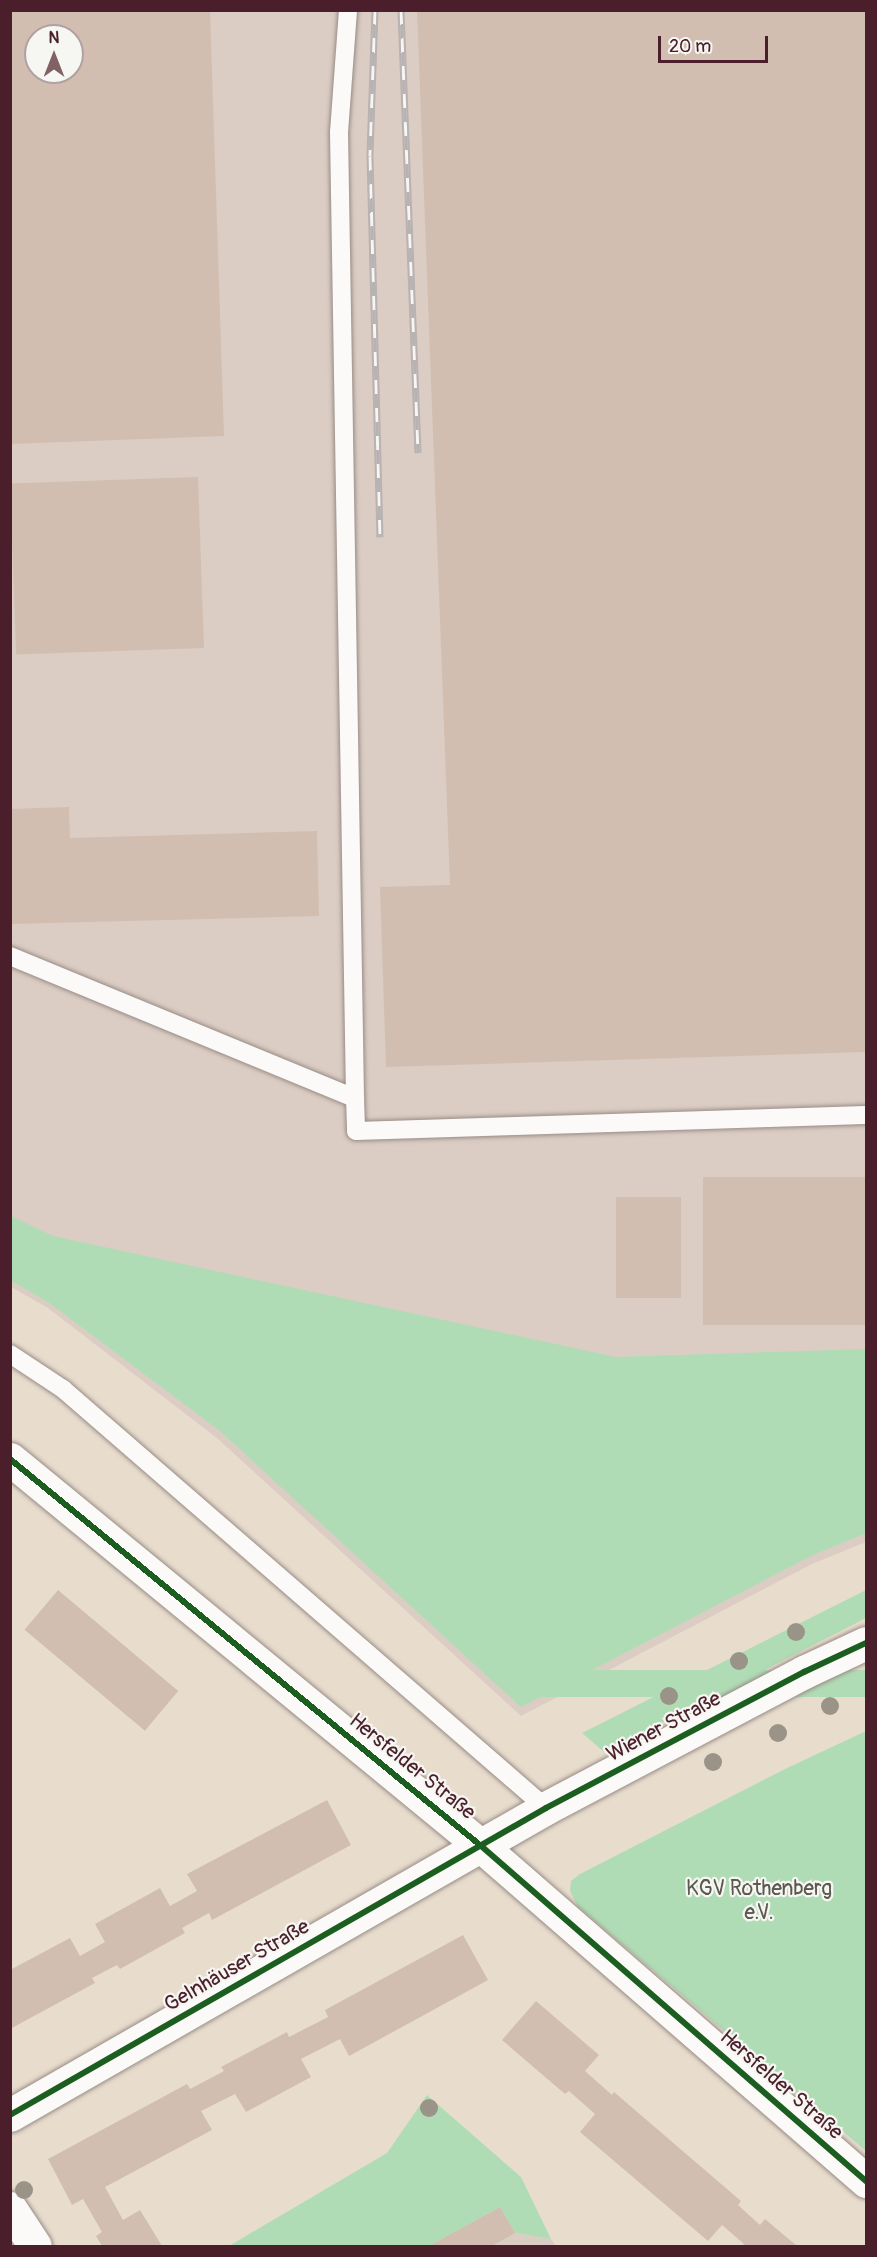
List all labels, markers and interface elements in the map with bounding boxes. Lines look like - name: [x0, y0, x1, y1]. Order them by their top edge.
- north arrow: [24, 24, 84, 84]
- scale bar: [661, 24, 770, 62]
- text: N: [49, 28, 59, 48]
- text: 20 m: [669, 35, 711, 58]
- street label: Wiener Straße: [603, 1686, 725, 1768]
- street label: Hersfelder Straße: [344, 1708, 480, 1826]
- park label: KGV Rothenberg e.V.: [686, 1876, 832, 1926]
- street label: Gelnhäuser Straße: [160, 1914, 314, 2018]
- street label: Hersfelder Straße: [714, 2025, 848, 2145]

